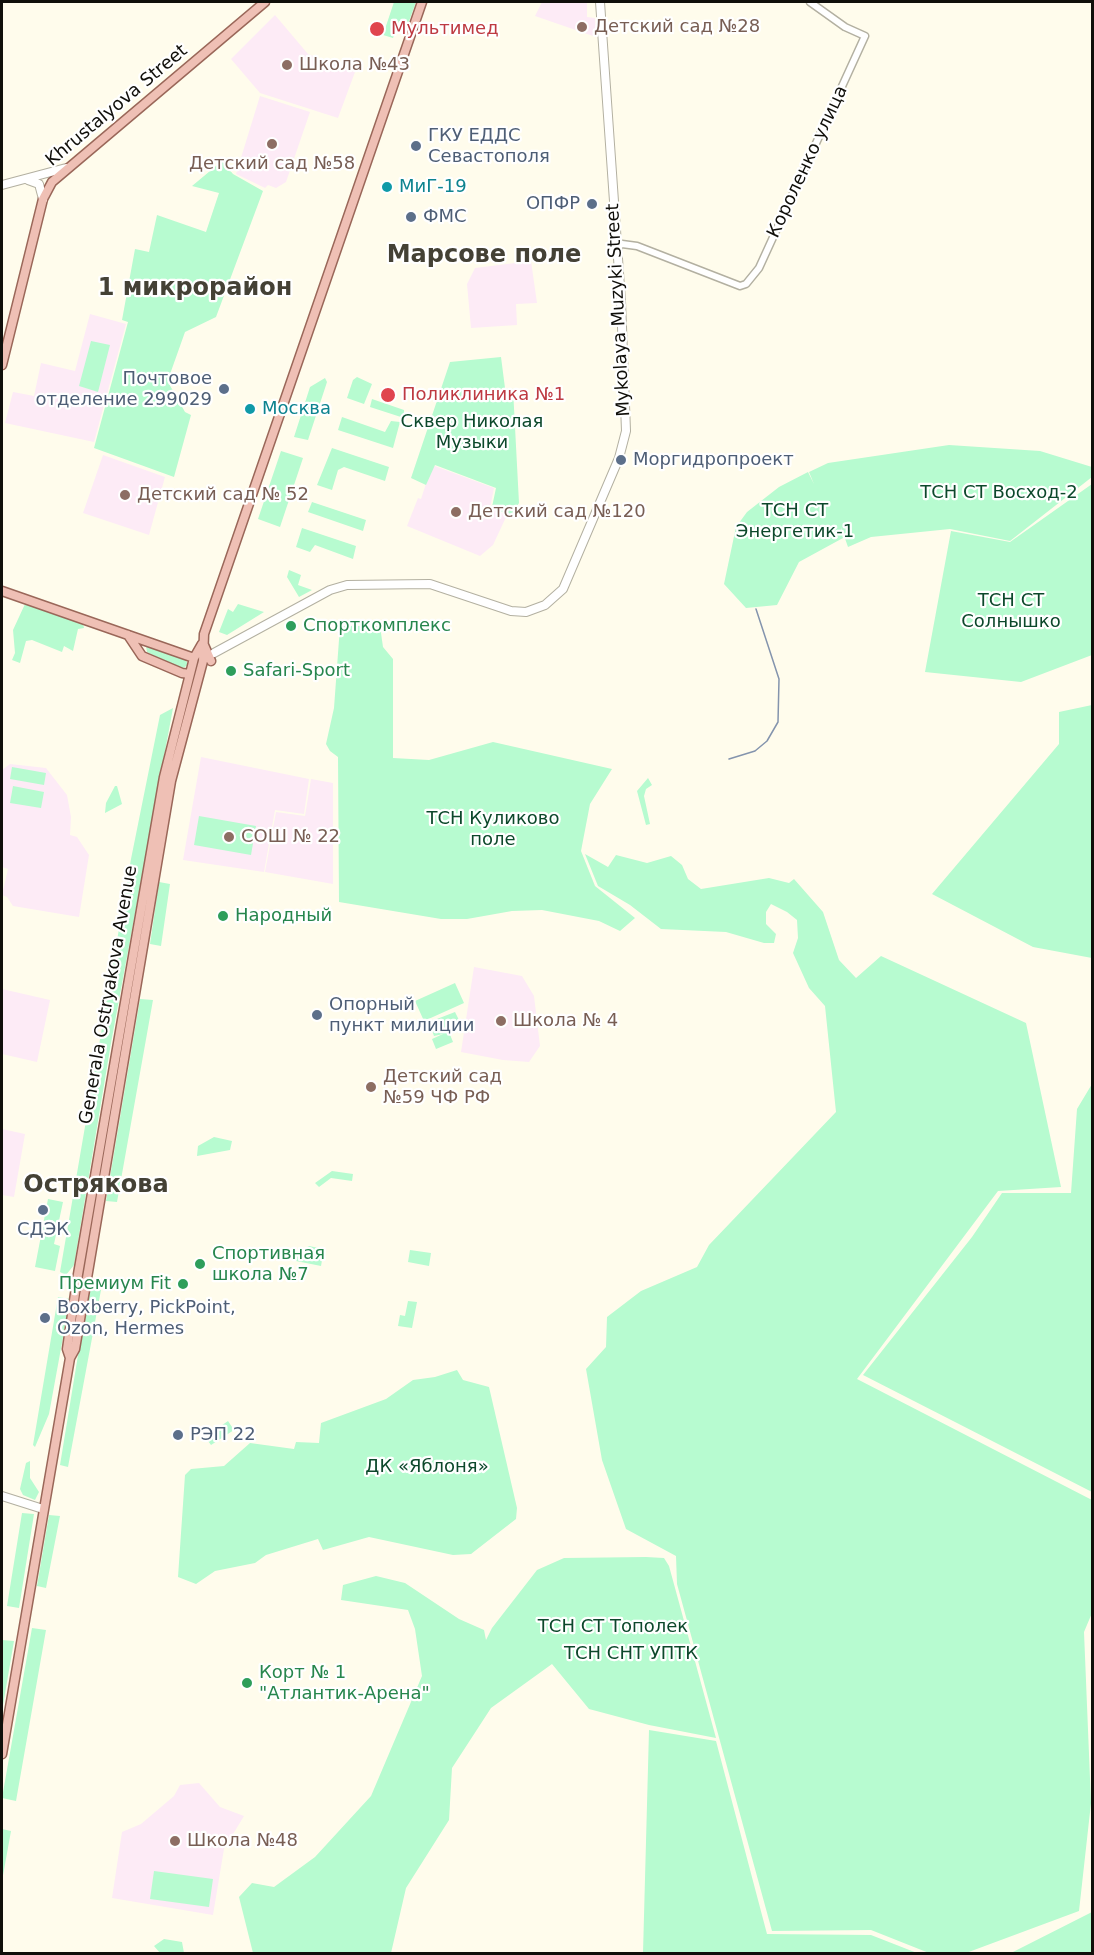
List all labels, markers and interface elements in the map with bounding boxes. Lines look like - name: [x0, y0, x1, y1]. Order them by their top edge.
- place label: Детский сад №28: [594, 16, 760, 38]
- place label: Мультимед: [391, 18, 499, 40]
- marker: Мультимед: [368, 20, 386, 38]
- marker: Детский сад №28: [575, 20, 589, 34]
- street label: Khrustalyova Street: [42, 40, 192, 172]
- place label: Школа №43: [299, 54, 410, 76]
- marker: Школа №43: [280, 58, 294, 72]
- street label: Короленко улица: [763, 83, 853, 241]
- place label: ГКУ ЕДДС Севастополя: [428, 125, 550, 168]
- marker: Детский сад №58: [265, 137, 279, 151]
- marker: ГКУ ЕДДС Севастополя: [409, 139, 423, 153]
- place label: Детский сад №58: [189, 153, 355, 175]
- place label: МиГ-19: [399, 176, 467, 198]
- marker: МиГ-19: [380, 180, 394, 194]
- place label: ОПФР: [526, 193, 580, 215]
- marker: ОПФР: [585, 197, 599, 211]
- street label: Mykolaya Muzyki Street: [603, 203, 635, 417]
- place label: ФМС: [423, 206, 467, 228]
- marker: ФМС: [404, 210, 418, 224]
- district label: Марсове поле: [387, 242, 581, 270]
- district label: 1 микрорайон: [98, 275, 292, 303]
- place label: Почтовое отделение 299029: [35, 368, 212, 410]
- marker: Почтовое отделение 299029: [217, 382, 231, 396]
- place label: Поликлиника №1: [402, 384, 565, 406]
- marker: Поликлиника №1: [379, 386, 397, 404]
- place label: Москва: [262, 398, 331, 420]
- marker: Москва: [243, 402, 257, 416]
- park label: Сквер Николая Музыки: [401, 411, 543, 454]
- place label: Моргидропроект: [633, 449, 794, 471]
- marker: Моргидропроект: [614, 453, 628, 467]
- park label: ТСН СТ Восход-2: [920, 482, 1078, 504]
- place label: Детский сад № 52: [137, 484, 309, 506]
- marker: Детский сад № 52: [118, 488, 132, 502]
- park label: ТСН СТ Энергетик-1: [736, 500, 854, 542]
- place label: Детский сад №120: [468, 501, 646, 523]
- marker: Детский сад №120: [449, 505, 463, 519]
- park label: ТСН СТ Солнышко: [961, 590, 1061, 632]
- place label: Спорткомплекс: [303, 615, 451, 637]
- marker: Спорткомплекс: [284, 619, 298, 633]
- place label: Safari-Sport: [243, 660, 350, 682]
- marker: Safari-Sport: [224, 664, 238, 678]
- park label: ТСН Куликово поле: [427, 808, 559, 850]
- place label: СОШ № 22: [241, 826, 340, 848]
- marker: СОШ № 22: [222, 830, 236, 844]
- street label: Generala Ostryakova Avenue: [76, 864, 142, 1126]
- place label: Народный: [235, 905, 332, 927]
- marker: Народный: [216, 909, 230, 923]
- place label: Опорный пункт милиции: [329, 994, 474, 1036]
- marker: Опорный пункт милиции: [310, 1008, 324, 1022]
- place label: Школа № 4: [513, 1010, 618, 1032]
- marker: Школа № 4: [494, 1014, 508, 1028]
- place label: Детский сад №59 ЧФ РФ: [383, 1066, 502, 1108]
- marker: Детский сад №59 ЧФ РФ: [364, 1080, 378, 1094]
- district label: Острякова: [23, 1172, 169, 1200]
- marker: СДЭК: [36, 1203, 50, 1217]
- place label: СДЭК: [17, 1219, 69, 1241]
- place label: Спортивная школа №7: [212, 1243, 325, 1286]
- marker: Спортивная школа №7: [193, 1257, 207, 1271]
- place label: Премиум Fit: [59, 1273, 171, 1295]
- marker: Премиум Fit: [176, 1277, 190, 1291]
- place label: Boxberry, PickPoint, Ozon, Hermes: [57, 1297, 236, 1340]
- marker: Boxberry, PickPoint, Ozon, Hermes: [38, 1311, 52, 1325]
- place label: РЭП 22: [190, 1424, 256, 1446]
- marker: РЭП 22: [171, 1428, 185, 1442]
- park label: ДК «Яблоня»: [365, 1456, 489, 1478]
- park label: ТСН СТ Тополек: [538, 1616, 688, 1638]
- park label: ТСН СНТ УПТК: [564, 1643, 698, 1665]
- place label: Корт № 1 "Атлантик-Арена": [259, 1662, 430, 1704]
- marker: Корт № 1 "Атлантик-Арена": [240, 1676, 254, 1690]
- place label: Школа №48: [187, 1830, 298, 1852]
- marker: Школа №48: [168, 1834, 182, 1848]

